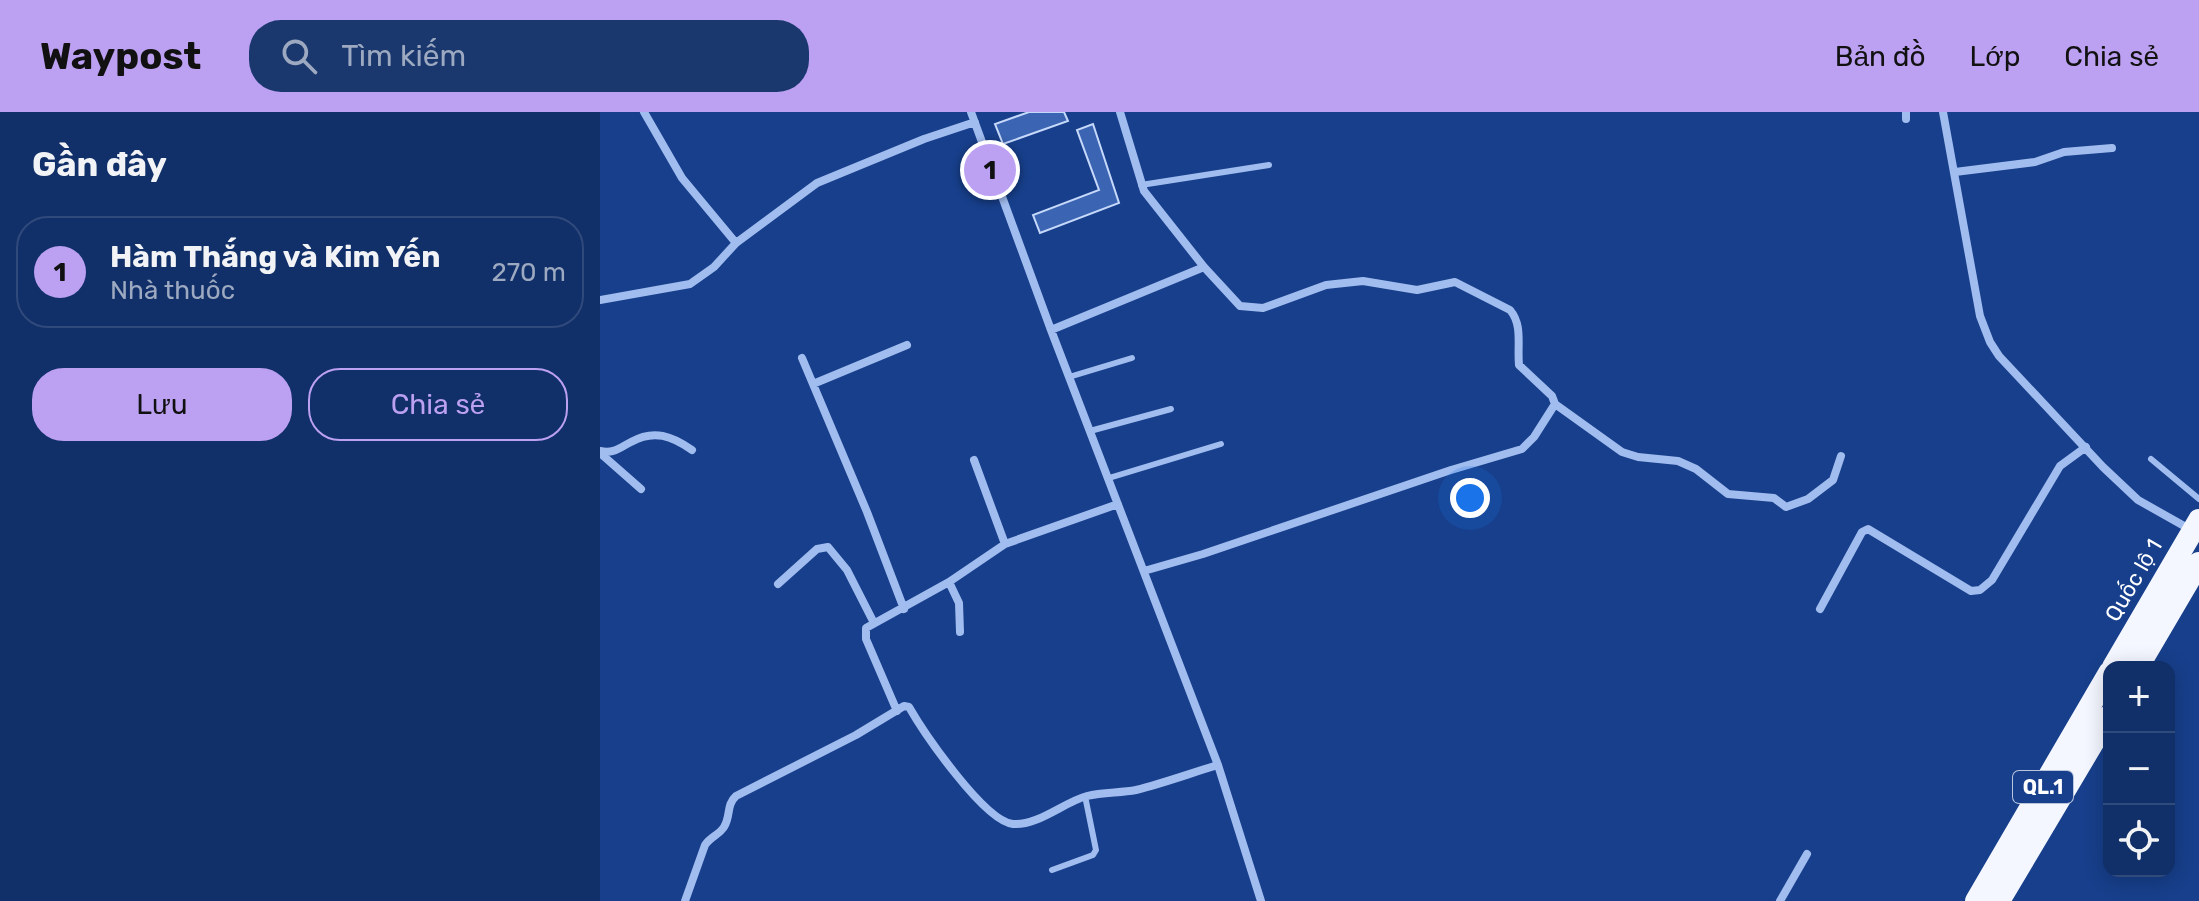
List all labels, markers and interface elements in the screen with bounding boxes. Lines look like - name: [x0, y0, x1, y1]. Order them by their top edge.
- search box: [249, 20, 809, 92]
- text: Waypost: [40, 33, 201, 79]
- icon: search: [277, 34, 321, 78]
- text: Tìm kiếm: [341, 38, 466, 74]
- text: Bản đồ: [1835, 40, 1926, 73]
- text: Lớp: [1970, 40, 2020, 73]
- text: Chia sẻ: [2064, 40, 2159, 73]
- pin: 1: [964, 140, 1016, 200]
- text: Gần đây: [32, 144, 167, 185]
- text: Hàm Thắng và Kim Yến: [110, 239, 440, 275]
- text: 1: [54, 257, 66, 288]
- text: 270 m: [491, 257, 566, 288]
- text: Nhà thuốc: [110, 275, 235, 306]
- button: Lưu: [32, 368, 292, 441]
- button: Chia sẻ: [308, 368, 568, 441]
- your location: [1450, 478, 1490, 518]
- street label: Quốc lộ 1: [2099, 534, 2168, 626]
- map controls: [2103, 661, 2175, 877]
- button: +: [2103, 661, 2175, 733]
- button: −: [2103, 733, 2175, 805]
- road number: QL.1: [2013, 771, 2073, 803]
- button: locate: [2103, 805, 2175, 877]

